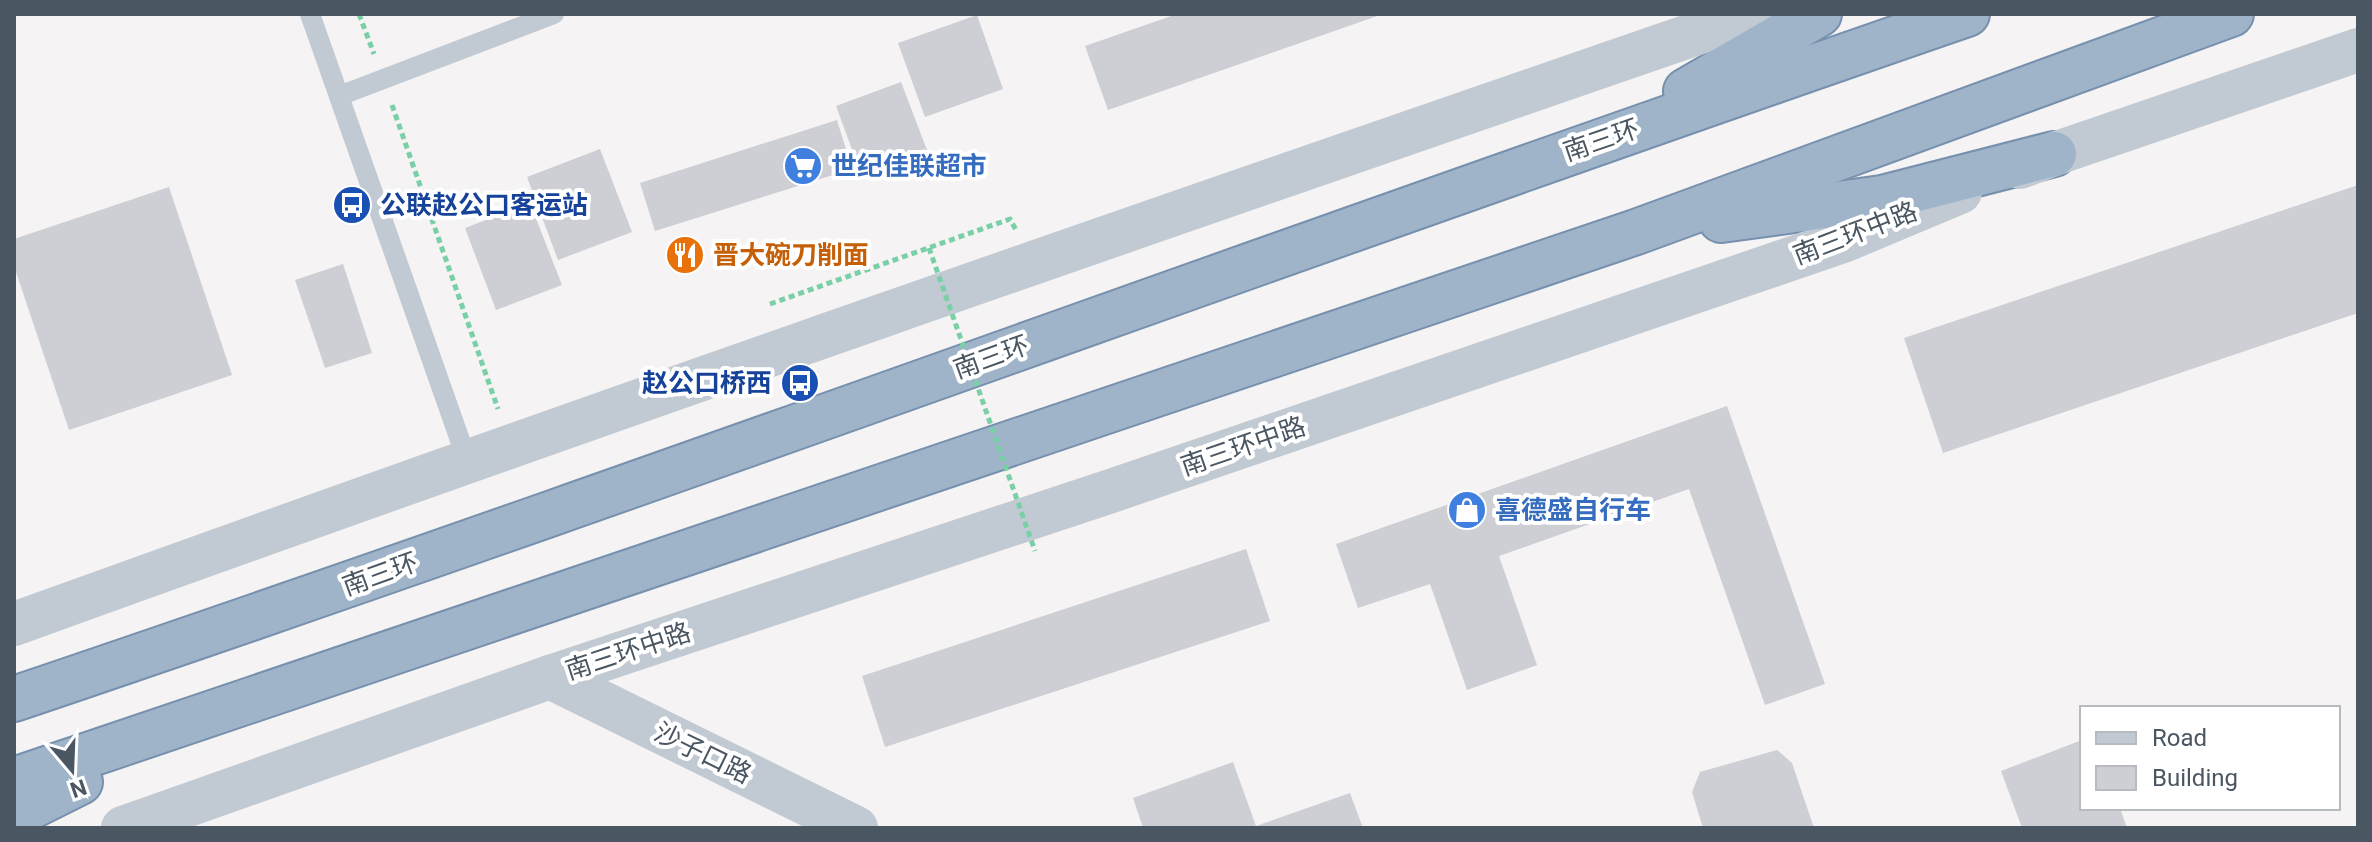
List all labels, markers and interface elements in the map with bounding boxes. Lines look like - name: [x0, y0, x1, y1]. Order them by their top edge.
- street label: 南三环: [1559, 113, 1643, 167]
- supermarket icon: 世纪佳联超市: [782, 145, 824, 187]
- place label: 世纪佳联超市: [831, 151, 987, 181]
- bus stop icon: 公联赵公口客运站: [331, 184, 373, 226]
- place label: 公联赵公口客运站: [380, 190, 588, 220]
- street label: 南三环中路: [1789, 196, 1921, 270]
- restaurant icon: 晋大碗刀削面: [664, 234, 706, 276]
- place label: 晋大碗刀削面: [713, 240, 869, 270]
- street label: 南三环: [949, 330, 1033, 384]
- bus stop icon: 赵公口桥西: [779, 362, 821, 404]
- place label: 赵公口桥西: [642, 368, 772, 398]
- street label: 南三环中路: [1177, 411, 1309, 481]
- shop icon: 喜德盛自行车: [1446, 489, 1488, 531]
- place label: 喜德盛自行车: [1495, 495, 1651, 525]
- street label: 南三环: [338, 547, 422, 601]
- street label: 南三环中路: [562, 617, 694, 685]
- legend: [2080, 706, 2340, 810]
- street label: 沙子口路: [650, 717, 756, 789]
- text: Road: [2152, 724, 2207, 752]
- north arrow: [32, 730, 112, 810]
- text: Building: [2152, 764, 2238, 792]
- text: N: [67, 774, 90, 803]

